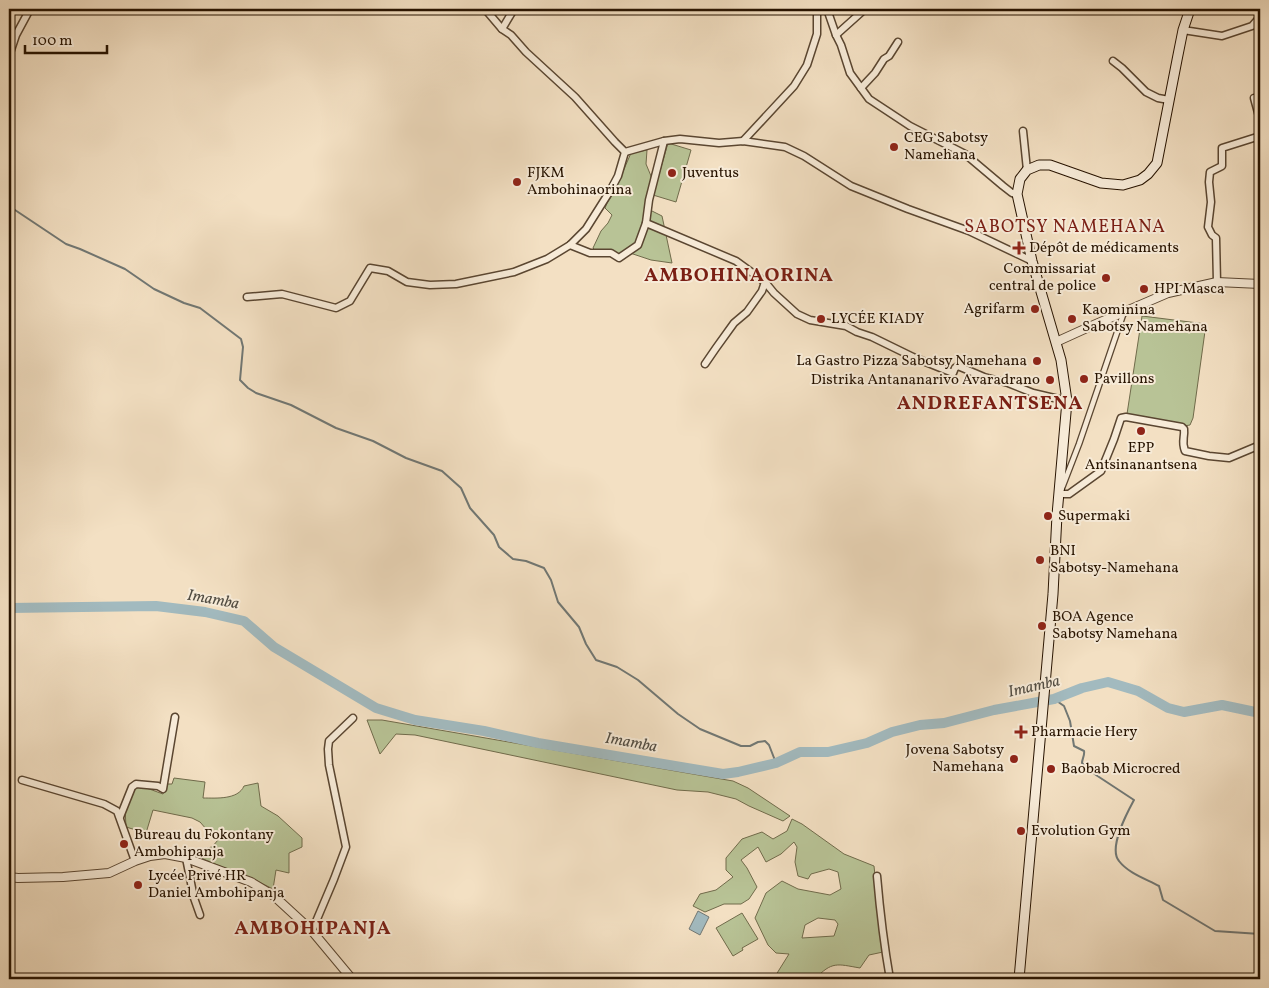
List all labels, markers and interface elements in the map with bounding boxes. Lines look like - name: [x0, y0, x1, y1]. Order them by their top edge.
- scale bar: [25, 22, 108, 54]
- text: 100 m: [32, 31, 72, 52]
- place label: CEG Sabotsy Namehana: [904, 128, 988, 166]
- marker: CEG Sabotsy Namehana: [888, 141, 900, 153]
- place label: FJKM Ambohinaorina: [527, 163, 632, 201]
- place label: Juventus: [682, 163, 739, 184]
- marker: Juventus: [666, 167, 678, 179]
- marker: FJKM Ambohinaorina: [511, 176, 523, 188]
- district label: SABOTSY NAMEHANA: [964, 215, 1166, 240]
- place label: Dépôt de médicaments: [1029, 238, 1179, 259]
- marker: Dépôt de médicaments: [1013, 242, 1025, 254]
- place label: Commissariat central de police: [989, 259, 1096, 297]
- district label: AMBOHINAORINA: [644, 262, 834, 290]
- marker: Commissariat central de police: [1100, 272, 1112, 284]
- place label: HPI Masca: [1154, 279, 1224, 300]
- marker: HPI Masca: [1138, 283, 1150, 295]
- place label: Agrifarm: [964, 299, 1025, 320]
- place label: Kaominina Sabotsy Namehana: [1082, 300, 1208, 338]
- marker: Agrifarm: [1029, 303, 1041, 315]
- place label: LYCÉE KIADY: [831, 309, 925, 330]
- marker: LYCÉE KIADY: [815, 313, 827, 325]
- marker: Kaominina Sabotsy Namehana: [1066, 313, 1078, 325]
- place label: La Gastro Pizza Sabotsy Namehana: [796, 351, 1027, 372]
- marker: La Gastro Pizza Sabotsy Namehana: [1031, 355, 1043, 367]
- place label: Pavillons: [1094, 369, 1155, 390]
- place label: Distrika Antananarivo Avaradrano: [811, 370, 1040, 391]
- marker: Pavillons: [1078, 373, 1090, 385]
- marker: Distrika Antananarivo Avaradrano: [1044, 374, 1056, 386]
- district label: ANDREFANTSENA: [897, 390, 1083, 418]
- marker: EPP Antsinanantsena: [1135, 425, 1147, 437]
- place label: EPP Antsinanantsena: [1085, 438, 1197, 476]
- place label: Supermaki: [1058, 506, 1130, 527]
- marker: Supermaki: [1042, 510, 1054, 522]
- place label: BNI Sabotsy-Namehana: [1050, 541, 1179, 579]
- marker: BNI Sabotsy-Namehana: [1034, 554, 1046, 566]
- water label: Imamba: [185, 585, 241, 615]
- place label: BOA Agence Sabotsy Namehana: [1052, 607, 1178, 645]
- marker: BOA Agence Sabotsy Namehana: [1036, 620, 1048, 632]
- water label: Imamba: [1006, 670, 1063, 704]
- place label: Pharmacie Hery: [1031, 722, 1137, 743]
- marker: Pharmacie Hery: [1015, 726, 1027, 738]
- water label: Imamba: [603, 728, 659, 758]
- place label: Jovena Sabotsy Namehana: [905, 740, 1004, 778]
- marker: Jovena Sabotsy Namehana: [1008, 753, 1020, 765]
- place label: Baobab Microcred: [1061, 759, 1181, 780]
- marker: Baobab Microcred: [1045, 763, 1057, 775]
- place label: Evolution Gym: [1031, 821, 1131, 842]
- place label: Bureau du Fokontany Ambohipanja: [134, 825, 274, 863]
- marker: Evolution Gym: [1015, 825, 1027, 837]
- marker: Bureau du Fokontany Ambohipanja: [118, 838, 130, 850]
- place label: Lycée Privé HR Daniel Ambohipanja: [148, 866, 285, 904]
- marker: Lycée Privé HR Daniel Ambohipanja: [132, 879, 144, 891]
- district label: AMBOHIPANJA: [234, 915, 392, 943]

